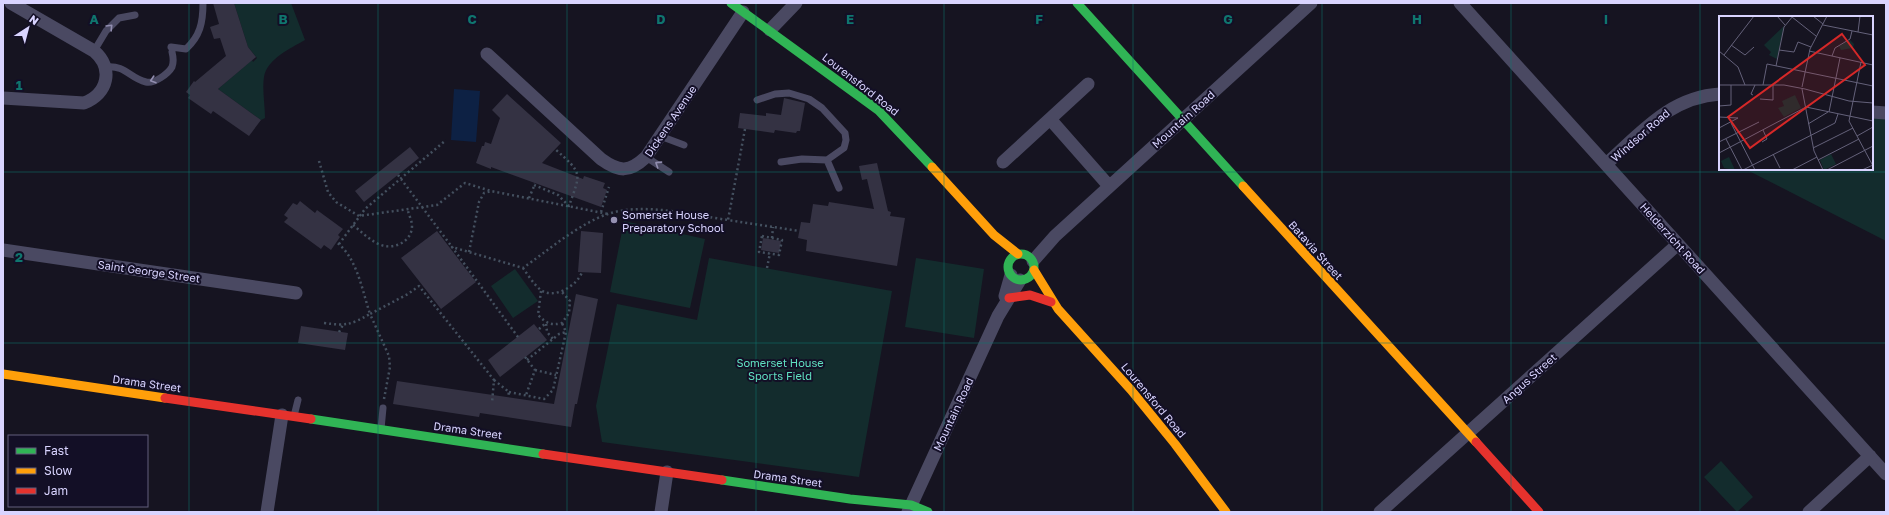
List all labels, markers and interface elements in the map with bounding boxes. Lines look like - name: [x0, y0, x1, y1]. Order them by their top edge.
- north arrow: [8, 8, 48, 48]
- text: A: [89, 11, 99, 27]
- text: B: [278, 11, 288, 27]
- text: C: [467, 11, 477, 27]
- text: D: [656, 11, 666, 27]
- text: E: [846, 11, 854, 27]
- text: F: [1035, 11, 1043, 27]
- text: G: [1223, 11, 1233, 27]
- text: H: [1412, 11, 1422, 27]
- text: I: [1604, 11, 1608, 27]
- text: N: [27, 12, 41, 27]
- inset map: [1719, 16, 1873, 170]
- one-way arrow: [105, 24, 113, 32]
- street label: Lourensford Road: [820, 50, 902, 118]
- one-way arrow: [150, 75, 157, 84]
- text: 1: [16, 77, 23, 93]
- street label: Dickens Avenue: [641, 83, 699, 159]
- street label: Mountain Road: [1149, 88, 1217, 150]
- street label: Windsor Road: [1608, 106, 1672, 164]
- one-way arrow: [655, 162, 662, 169]
- street label: Helderzicht Road: [1638, 200, 1708, 276]
- place label: Somerset House Preparatory School: [622, 208, 725, 234]
- marker: Somerset House Preparatory School: [609, 215, 619, 225]
- street label: Batavia Street: [1286, 218, 1346, 282]
- text: 2: [15, 249, 23, 265]
- street label: Saint George Street: [97, 257, 201, 285]
- street label: Angus Street: [1499, 350, 1559, 406]
- park label: Somerset House Sports Field: [736, 356, 824, 382]
- street label: Lourensford Road: [1119, 360, 1189, 440]
- street label: Drama Street: [112, 372, 182, 394]
- street label: Mountain Road: [930, 375, 976, 453]
- street label: Drama Street: [433, 419, 503, 441]
- legend: [8, 435, 148, 507]
- text: Fast: [44, 443, 69, 458]
- text: Slow: [44, 463, 72, 478]
- street label: Drama Street: [753, 467, 823, 489]
- text: Jam: [44, 483, 68, 498]

